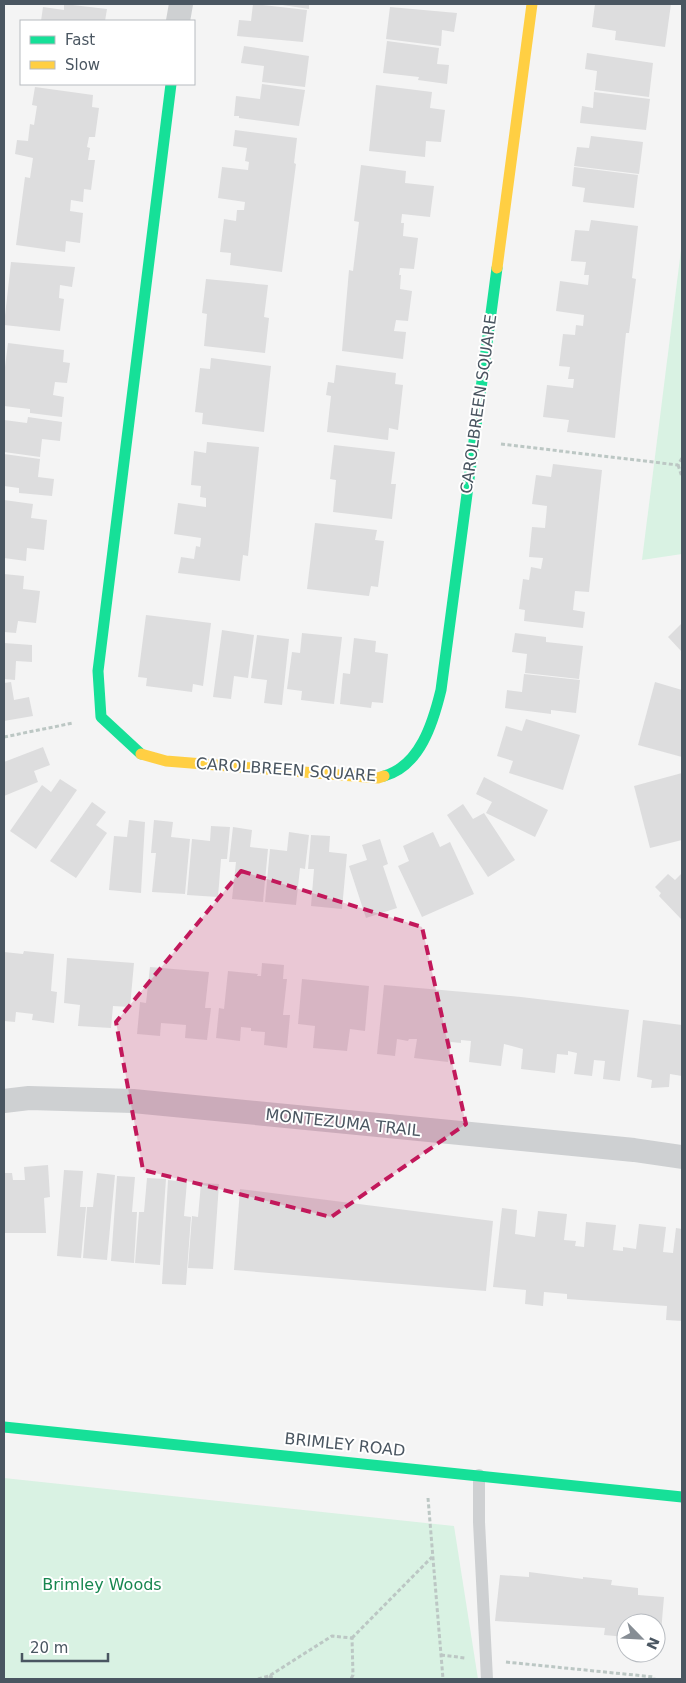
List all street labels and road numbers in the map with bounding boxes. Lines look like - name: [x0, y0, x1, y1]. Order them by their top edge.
- street label: CAROLBREEN SQUARE: [457, 313, 500, 495]
- street label: CAROLBREEN SQUARE: [195, 754, 377, 785]
- street label: MONTEZUMA TRAIL: [265, 1105, 421, 1140]
- street label: BRIMLEY ROAD: [284, 1429, 406, 1460]

